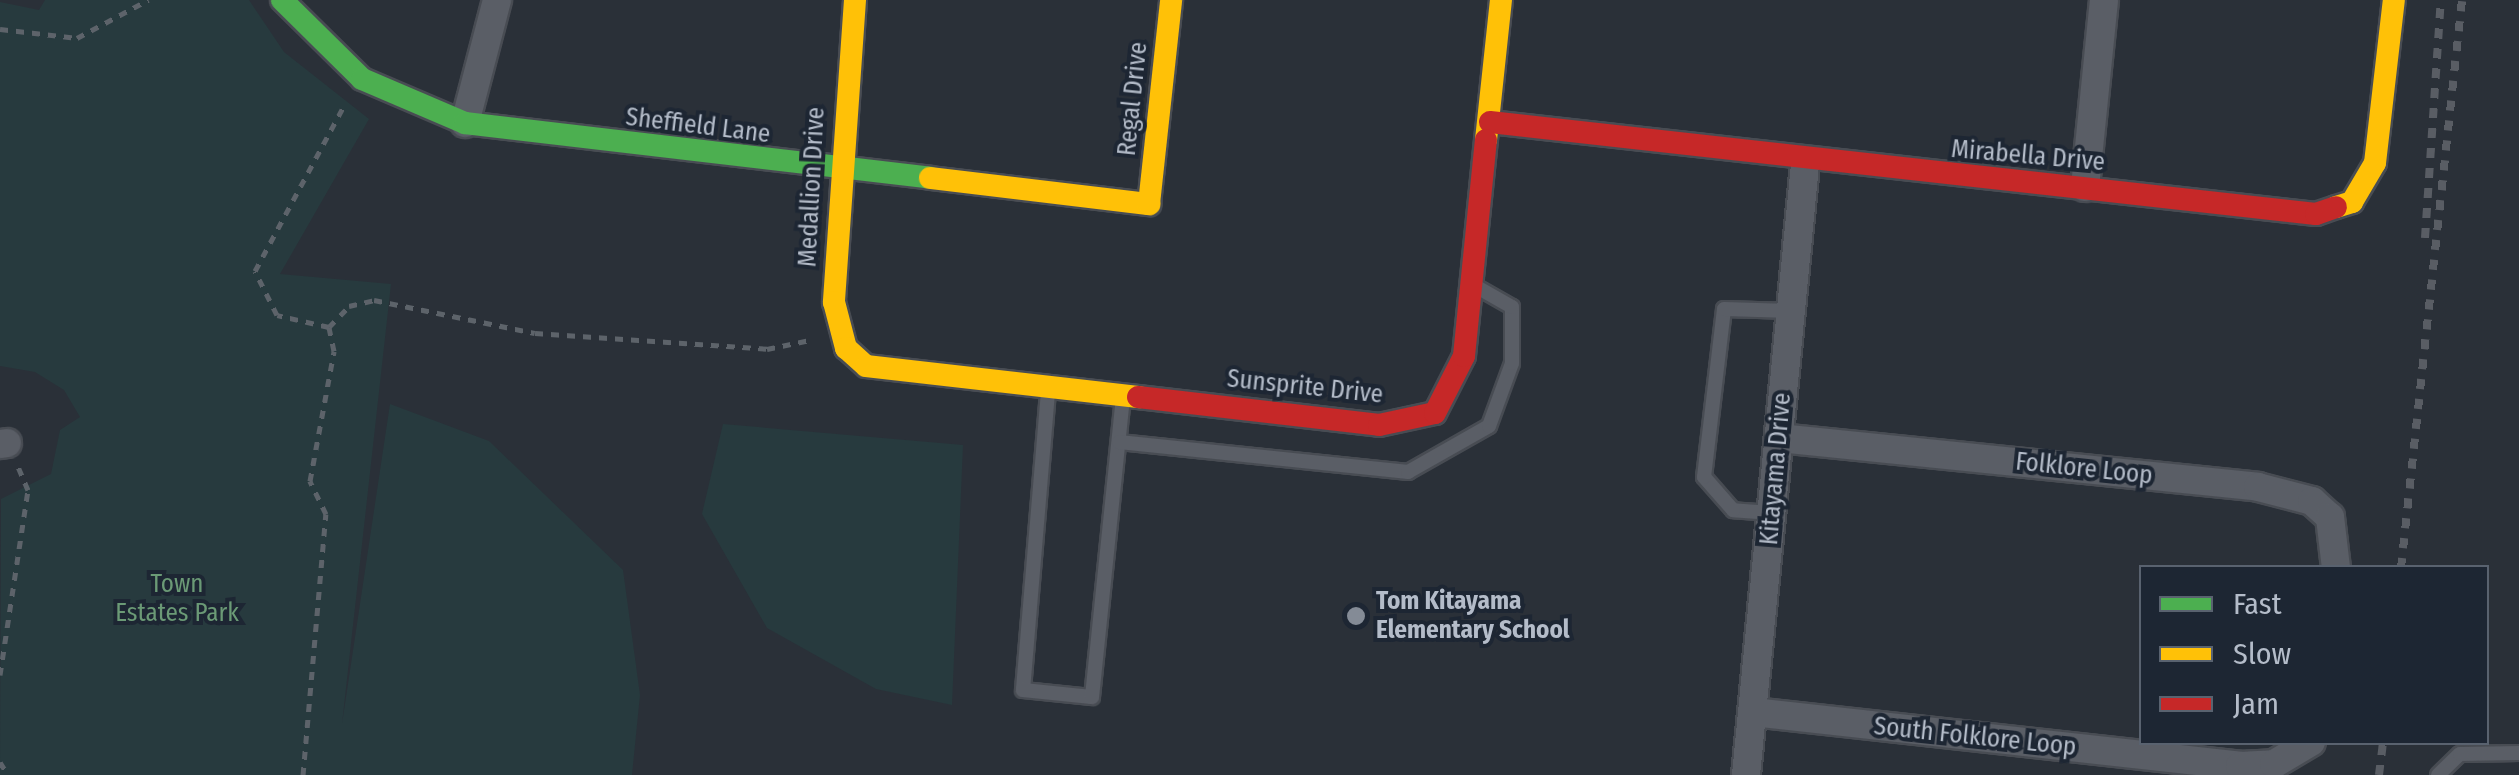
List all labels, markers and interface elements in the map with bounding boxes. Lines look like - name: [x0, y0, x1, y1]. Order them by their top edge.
- street label: Regal Drive: [1112, 41, 1154, 157]
- street label: Sheffield Lane: [624, 102, 772, 150]
- street label: Medallion Drive: [793, 106, 831, 268]
- street label: Mirabella Drive: [1950, 134, 2106, 178]
- street label: Sunsprite Drive: [1226, 364, 1384, 410]
- street label: Kitayama Drive: [1754, 392, 1798, 546]
- street label: Folklore Loop: [2014, 447, 2154, 491]
- legend: [2139, 565, 2489, 745]
- park label: Town Estates Park: [115, 570, 239, 629]
- text: Fast: [2233, 586, 2281, 622]
- place label: Tom Kitayama Elementary School: [1376, 587, 1570, 646]
- marker: Tom Kitayama Elementary School: [1345, 605, 1367, 627]
- text: Slow: [2233, 636, 2291, 672]
- text: Jam: [2233, 686, 2279, 722]
- street label: South Folklore Loop: [1872, 711, 2078, 763]

